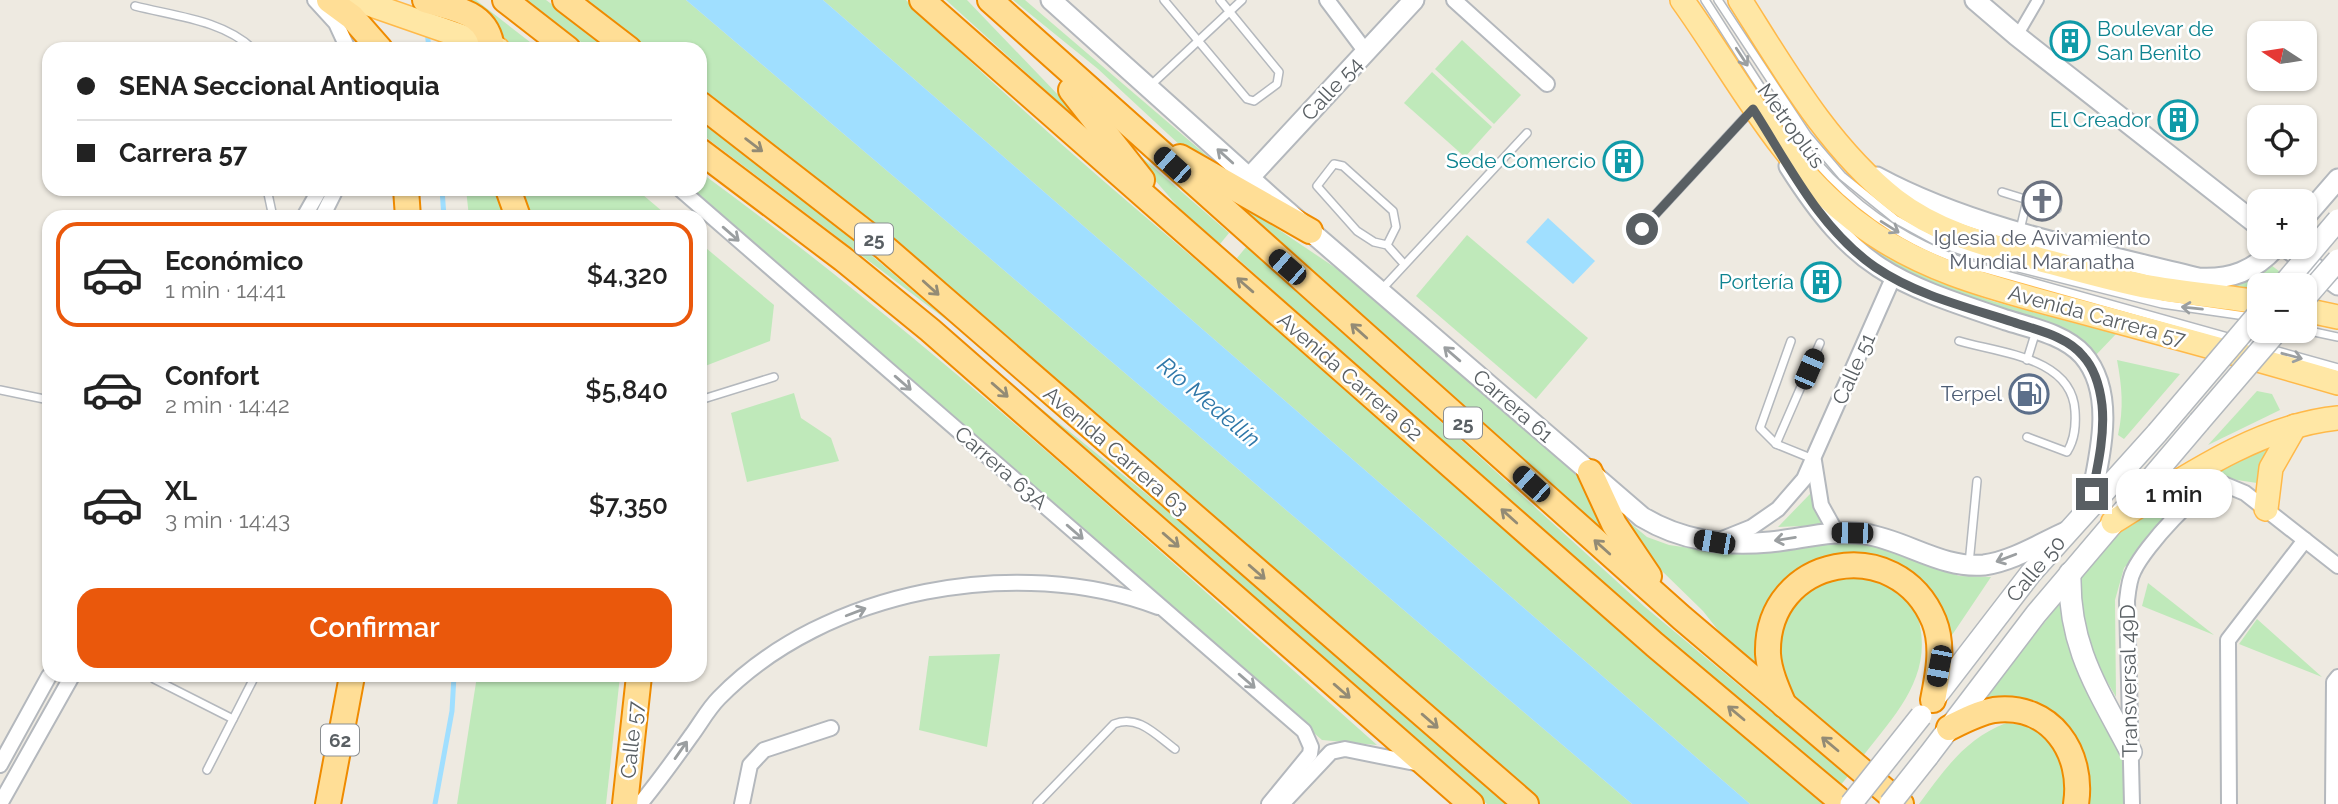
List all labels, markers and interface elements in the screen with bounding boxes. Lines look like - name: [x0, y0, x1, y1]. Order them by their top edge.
- place label: Boulevar de San Benito: [2097, 16, 2214, 65]
- building icon: Boulevar de San Benito: [2049, 20, 2091, 62]
- north arrow: [2247, 21, 2317, 91]
- map controls: [2247, 21, 2317, 343]
- one-way arrow: [1735, 47, 1750, 66]
- street label: Calle 54: [1296, 52, 1367, 126]
- text: SENA Seccional Antioquia: [119, 71, 440, 101]
- street label: Metroplús: [1752, 79, 1830, 173]
- building icon: El Creador: [2157, 99, 2199, 141]
- button: locate: [2247, 105, 2317, 175]
- place label: El Creador: [2050, 107, 2152, 132]
- text: Carrera 57: [119, 138, 247, 168]
- one-way arrow: [744, 138, 763, 153]
- building icon: Sede Comercio: [1602, 140, 1644, 182]
- car: [1150, 143, 1195, 187]
- one-way arrow: [1216, 148, 1234, 164]
- place label: Sede Comercio: [1446, 148, 1596, 173]
- church icon: Iglesia de Avivamiento Mundial Maranatha: [2021, 180, 2063, 222]
- button: +: [2247, 189, 2317, 259]
- route start: [1626, 213, 1658, 245]
- one-way arrow: [1880, 220, 1900, 234]
- road number: 25: [855, 224, 893, 255]
- place label: Iglesia de Avivamiento Mundial Maranatha: [1933, 225, 2151, 274]
- one-way arrow: [722, 226, 740, 242]
- icon: car: [81, 243, 144, 306]
- car: [1265, 245, 1310, 289]
- text: Económico: [165, 246, 303, 276]
- text: $4,320: [587, 260, 668, 290]
- building icon: Portería: [1800, 261, 1842, 303]
- place label: Portería: [1719, 269, 1794, 294]
- button: −: [2247, 273, 2317, 343]
- text: 1 min · 14:41: [165, 276, 285, 303]
- one-way arrow: [1236, 277, 1254, 293]
- one-way arrow: [922, 280, 939, 297]
- street label: Avenida Carrera 57: [2006, 280, 2189, 351]
- one-way arrow: [2181, 301, 2204, 314]
- street label: Avenida Carrera 62: [1273, 307, 1428, 446]
- one-way arrow: [1350, 323, 1368, 339]
- street label: Calle 51: [1827, 329, 1880, 408]
- one-way arrow: [1443, 346, 1461, 362]
- car: [1792, 346, 1827, 392]
- one-way arrow: [2280, 350, 2303, 363]
- water label: Río Medellín: [1153, 351, 1266, 452]
- icon: car: [81, 358, 144, 421]
- text: Confort: [165, 361, 259, 391]
- street label: Carrera 61: [1468, 364, 1559, 447]
- fuel station icon: Terpel: [2008, 373, 2050, 415]
- text: $5,840: [585, 375, 668, 405]
- one-way arrow: [894, 375, 912, 391]
- street label: Avenida Carrera 63: [1039, 381, 1194, 520]
- place label: Terpel: [1941, 381, 2002, 406]
- one-way arrow: [991, 382, 1009, 398]
- text: 2 min · 14:42: [165, 391, 290, 418]
- road number: 25: [1444, 408, 1482, 438]
- street label: Carrera 63A: [950, 421, 1053, 515]
- car: [1509, 462, 1554, 506]
- callout: 1 min: [2116, 470, 2232, 518]
- icon: car: [81, 473, 144, 536]
- text: XL: [165, 476, 197, 506]
- route end: [2076, 478, 2108, 510]
- text: 1 min: [2145, 480, 2203, 507]
- text: $7,350: [589, 490, 668, 520]
- text: 3 min · 14:43: [165, 506, 290, 533]
- one-way arrow: [1500, 508, 1518, 524]
- car: [1831, 522, 1874, 544]
- one-way arrow: [1066, 524, 1084, 540]
- car: [1692, 528, 1737, 556]
- street label: Calle 50: [2001, 530, 2071, 607]
- one-way arrow: [1162, 532, 1180, 548]
- one-way arrow: [1774, 533, 1797, 546]
- one-way arrow: [1594, 539, 1611, 556]
- one-way arrow: [1996, 553, 2018, 565]
- one-way arrow: [1248, 564, 1266, 580]
- button: Confirmar: [77, 588, 672, 668]
- street label: Transversal 49D: [2115, 604, 2142, 758]
- one-way arrow: [845, 605, 867, 617]
- car: [1925, 643, 1954, 689]
- one-way arrow: [1238, 673, 1256, 689]
- one-way arrow: [1332, 683, 1350, 699]
- street label: Calle 57: [615, 699, 648, 780]
- one-way arrow: [1727, 705, 1745, 721]
- one-way arrow: [1421, 713, 1439, 729]
- road number: 62: [321, 724, 359, 755]
- one-way arrow: [1821, 737, 1839, 752]
- one-way arrow: [674, 741, 688, 760]

